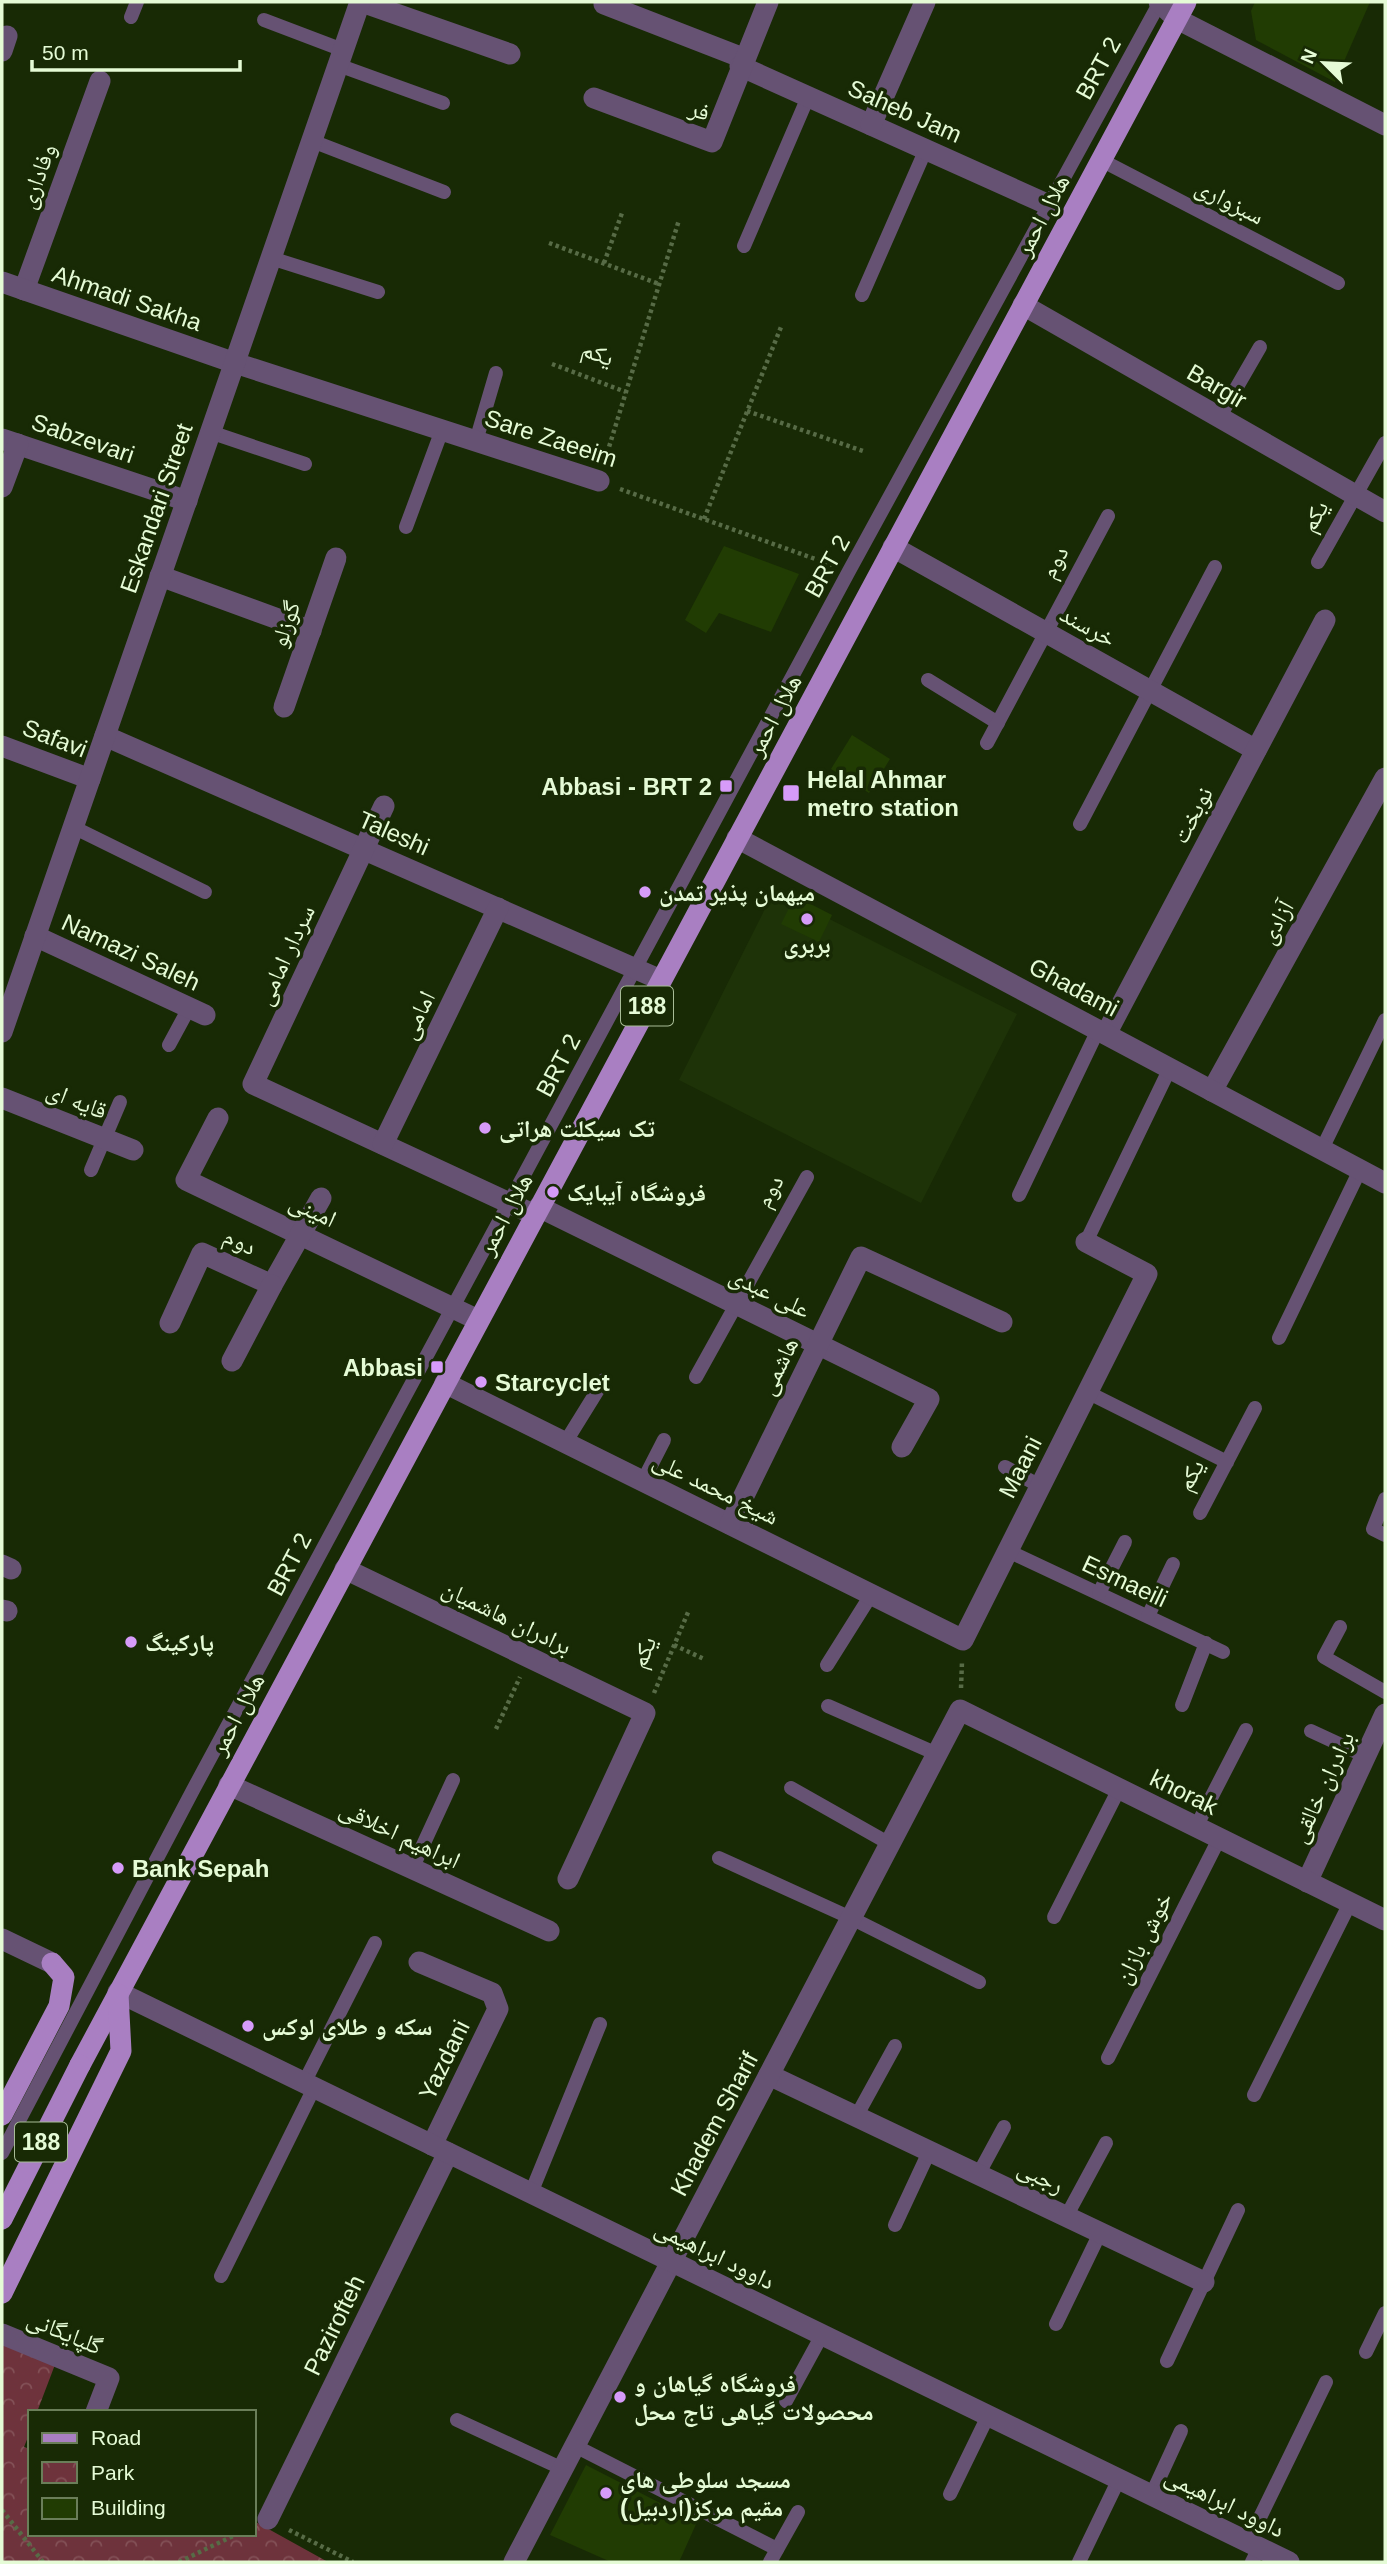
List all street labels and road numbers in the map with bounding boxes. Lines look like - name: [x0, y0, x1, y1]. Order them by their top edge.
- street label: BRT 2: [1070, 32, 1126, 104]
- street label: Saheb Jam: [844, 74, 966, 148]
- street label: فر: [685, 93, 714, 126]
- street label: وفاداری: [13, 140, 62, 213]
- street label: هلال احمر: [1009, 170, 1076, 262]
- street label: سبزواری: [1191, 172, 1269, 231]
- street label: Ahmadi Sakha: [49, 260, 206, 336]
- street label: یکم: [577, 335, 618, 374]
- street label: Bargir: [1183, 358, 1251, 414]
- street label: Sare Zaeeim: [481, 404, 621, 472]
- street label: Sabzevari: [28, 408, 138, 468]
- street label: Eskandari Street: [114, 419, 198, 596]
- street label: یکم: [1294, 495, 1336, 538]
- street label: BRT 2: [799, 530, 855, 602]
- street label: دوم: [1034, 541, 1076, 584]
- street label: گوزلو: [265, 597, 305, 651]
- street label: خرسند: [1056, 600, 1120, 652]
- street label: هلال احمر: [741, 670, 808, 762]
- street label: Safavi: [19, 713, 91, 763]
- street label: نوبخت: [1166, 782, 1219, 848]
- street label: Taleshi: [354, 805, 434, 861]
- street label: آزادی: [1253, 895, 1300, 949]
- street label: سردار امامی: [250, 901, 321, 1010]
- street label: Namazi Saleh: [58, 908, 204, 996]
- street label: Ghadami: [1025, 952, 1123, 1022]
- street label: امامی: [394, 987, 441, 1044]
- road number: 188: [621, 987, 673, 1026]
- street label: BRT 2: [530, 1029, 586, 1101]
- street label: قایه ای: [43, 1076, 111, 1125]
- street label: هلال احمر: [472, 1169, 539, 1261]
- street label: دوم: [749, 1170, 791, 1213]
- street label: امینی: [285, 1187, 341, 1233]
- street label: دوم: [218, 1222, 261, 1263]
- street label: علی عبدی: [725, 1261, 815, 1324]
- street label: هاشمی: [753, 1333, 804, 1400]
- street label: Maani: [993, 1432, 1047, 1502]
- street label: شیخ محمد علی: [648, 1446, 783, 1532]
- street label: یکم: [1171, 1455, 1212, 1497]
- street label: BRT 2: [261, 1528, 317, 1600]
- street label: Esmaeili: [1078, 1550, 1172, 1612]
- street label: برادران هاشمیان: [438, 1574, 576, 1661]
- street label: یکم: [624, 1632, 664, 1673]
- street label: هلال احمر: [204, 1669, 271, 1761]
- street label: برادران خالقی: [1284, 1727, 1360, 1847]
- street label: khorak: [1146, 1764, 1223, 1820]
- street label: ابراهیم اخلاقی: [334, 1794, 465, 1876]
- street label: خوش بازان: [1108, 1888, 1178, 1989]
- street label: Yazdani: [413, 2016, 475, 2104]
- street label: Khadem Sharif: [665, 2047, 763, 2200]
- road number: 188: [15, 2122, 67, 2162]
- street label: رجبی: [1013, 2153, 1069, 2200]
- street label: داوود ابراهیمی: [650, 2213, 779, 2295]
- street label: Pazirofteh: [298, 2271, 370, 2379]
- street label: گلپایگانی: [23, 2304, 107, 2361]
- street label: داوود ابراهیمی: [1160, 2461, 1289, 2543]

